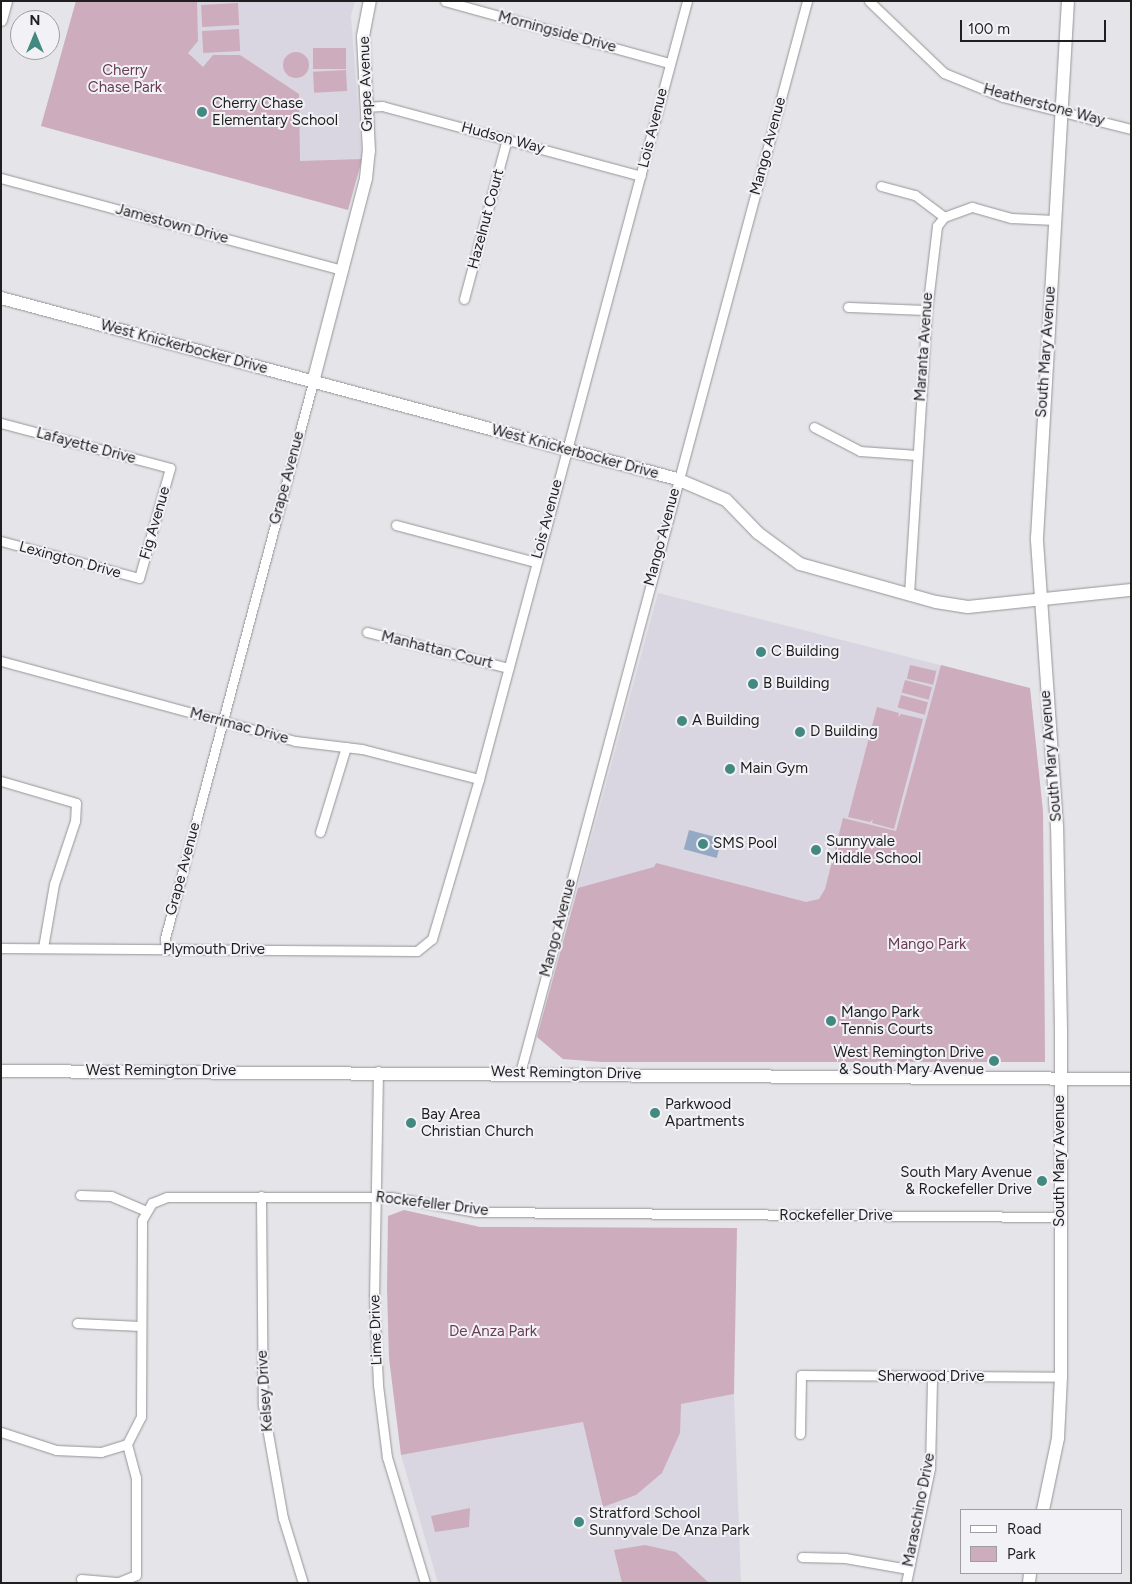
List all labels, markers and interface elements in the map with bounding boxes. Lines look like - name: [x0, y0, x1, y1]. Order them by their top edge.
- street label: Morningside Drive: [496, 8, 618, 56]
- north arrow: [10, 10, 60, 60]
- scale bar: [962, 10, 1108, 42]
- text: N: [30, 12, 40, 29]
- text: 100 m: [968, 20, 1010, 38]
- street label: Grape Avenue: [355, 36, 377, 132]
- park label: Cherry Chase Park: [88, 61, 162, 96]
- street label: Heatherstone Way: [981, 80, 1107, 130]
- street label: Lois Avenue: [634, 86, 672, 170]
- place label: Cherry Chase Elementary School: [212, 94, 338, 129]
- street label: Mango Avenue: [746, 95, 790, 197]
- marker: Cherry Chase Elementary School: [196, 106, 208, 118]
- street label: Hudson Way: [459, 118, 547, 158]
- street label: Hazelnut Court: [464, 167, 508, 271]
- street label: Jamestown Drive: [114, 200, 230, 248]
- street label: South Mary Avenue: [1032, 286, 1060, 418]
- street label: Maranta Avenue: [911, 292, 937, 402]
- street label: West Knickerbocker Drive: [99, 316, 269, 378]
- street label: West Knickerbocker Drive: [490, 421, 660, 483]
- street label: Lafayette Drive: [34, 424, 138, 468]
- street label: Grape Avenue: [266, 429, 308, 527]
- street label: Lois Avenue: [528, 477, 566, 561]
- street label: Fig Avenue: [136, 485, 174, 561]
- street label: Mango Avenue: [640, 486, 684, 588]
- street label: Lexington Drive: [17, 538, 123, 582]
- street label: Manhattan Court: [379, 627, 495, 673]
- place label: C Building: [771, 643, 839, 661]
- marker: C Building: [755, 646, 767, 658]
- place label: B Building: [763, 675, 830, 693]
- marker: B Building: [747, 678, 759, 690]
- street label: South Mary Avenue: [1036, 690, 1066, 822]
- street label: Merrimac Drive: [188, 704, 290, 748]
- place label: A Building: [692, 712, 760, 730]
- marker: A Building: [676, 715, 688, 727]
- place label: D Building: [810, 723, 878, 741]
- marker: D Building: [794, 726, 806, 738]
- place label: Main Gym: [740, 760, 808, 778]
- marker: Main Gym: [724, 763, 736, 775]
- street label: Grape Avenue: [162, 820, 204, 918]
- place label: Sunnyvale Middle School: [826, 832, 921, 867]
- place label: SMS Pool: [713, 835, 777, 853]
- marker: SMS Pool: [697, 838, 709, 850]
- marker: Sunnyvale Middle School: [810, 844, 822, 856]
- street label: Mango Avenue: [536, 877, 580, 979]
- park label: Mango Park: [888, 936, 966, 954]
- street label: Plymouth Drive: [163, 941, 265, 959]
- place label: Mango Park Tennis Courts: [841, 1003, 933, 1038]
- marker: Mango Park Tennis Courts: [825, 1015, 837, 1027]
- place label: West Remington Drive & South Mary Avenue: [834, 1043, 984, 1078]
- marker: West Remington Drive & South Mary Avenue: [988, 1055, 1000, 1067]
- street label: West Remington Drive: [86, 1062, 236, 1080]
- street label: West Remington Drive: [491, 1063, 641, 1083]
- place label: Parkwood Apartments: [665, 1095, 744, 1130]
- street label: South Mary Avenue: [1051, 1095, 1069, 1227]
- place label: Bay Area Christian Church: [421, 1105, 534, 1140]
- marker: Parkwood Apartments: [649, 1107, 661, 1119]
- marker: Bay Area Christian Church: [405, 1117, 417, 1129]
- place label: South Mary Avenue & Rockefeller Drive: [900, 1163, 1032, 1198]
- marker: South Mary Avenue & Rockefeller Drive: [1036, 1175, 1048, 1187]
- street label: Rockefeller Drive: [375, 1188, 489, 1220]
- street label: Rockefeller Drive: [779, 1207, 893, 1225]
- street label: Lime Drive: [366, 1294, 386, 1366]
- park label: De Anza Park: [449, 1323, 537, 1341]
- street label: Kelsey Drive: [253, 1350, 277, 1432]
- street label: Sherwood Drive: [877, 1368, 985, 1386]
- street label: Maraschino Drive: [899, 1452, 939, 1568]
- place label: Stratford School Sunnyvale De Anza Park: [589, 1504, 750, 1539]
- legend: [960, 1509, 1122, 1574]
- marker: Stratford School Sunnyvale De Anza Park: [573, 1516, 585, 1528]
- text: Road: [1007, 1520, 1042, 1538]
- text: Park: [1007, 1545, 1036, 1563]

